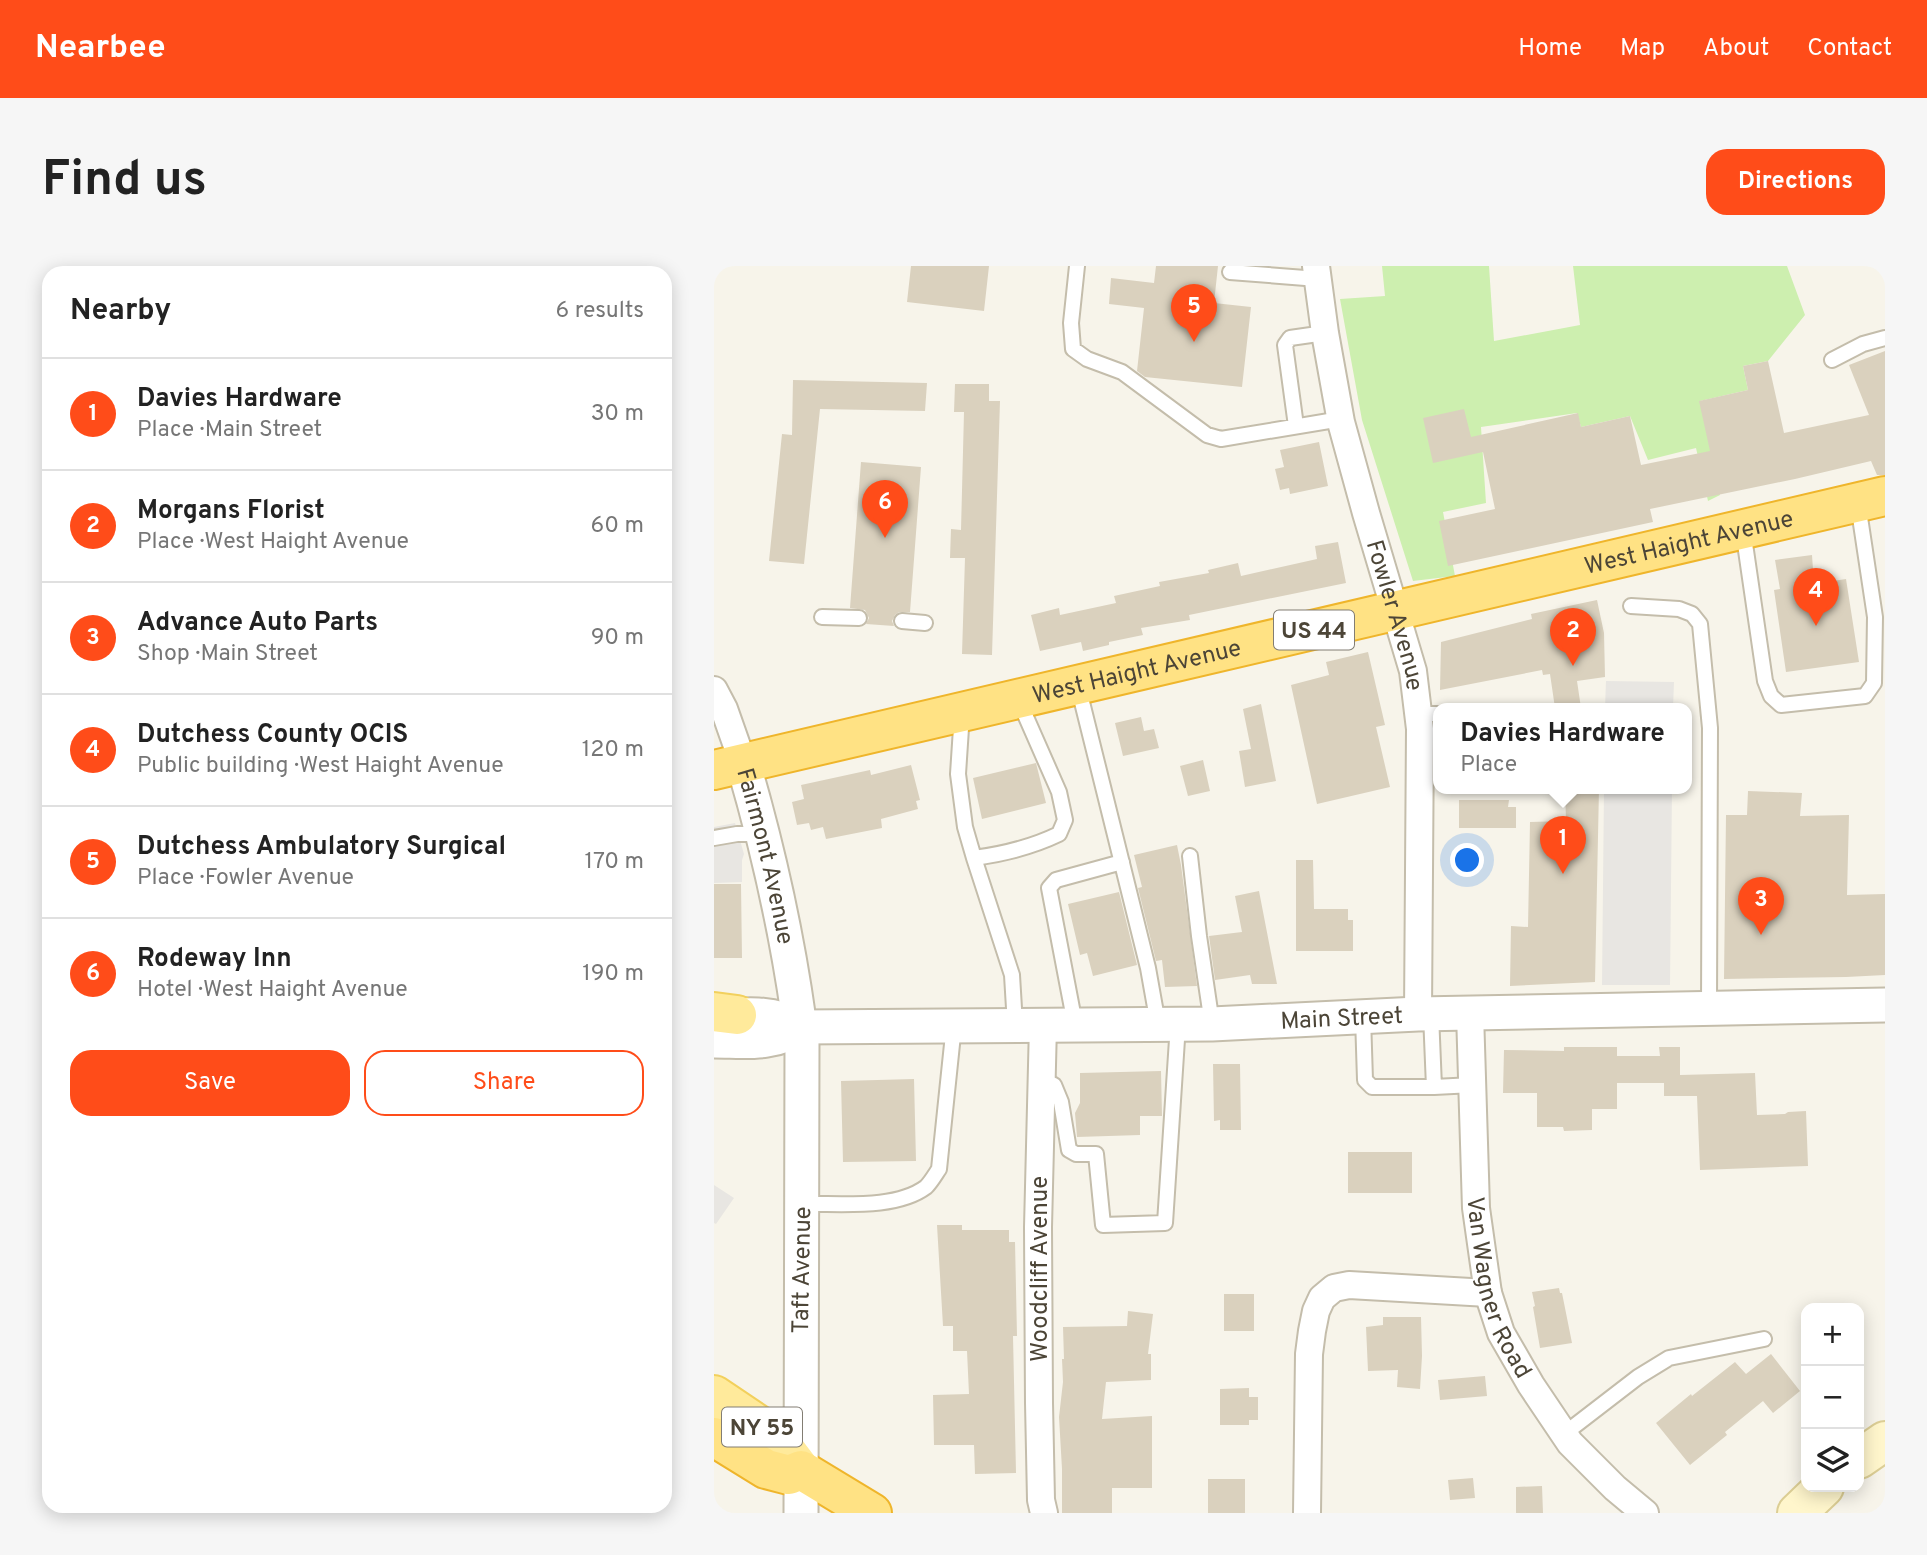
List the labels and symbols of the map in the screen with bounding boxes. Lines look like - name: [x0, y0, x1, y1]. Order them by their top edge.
- pin: 5: [1171, 284, 1217, 342]
- pin: 6: [862, 480, 908, 538]
- street label: West Haight Avenue: [1582, 505, 1797, 583]
- street label: Fowler Avenue: [1358, 537, 1428, 692]
- pin: 4: [1793, 568, 1839, 626]
- pin: 2: [1550, 608, 1596, 666]
- road number: US 44: [1274, 610, 1354, 650]
- street label: West Haight Avenue: [1030, 634, 1244, 712]
- street label: Fairmont Avenue: [728, 765, 799, 947]
- pin: 1: [1540, 816, 1586, 874]
- your location: [1450, 843, 1484, 877]
- pin: 3: [1738, 877, 1784, 935]
- street label: Main Street: [1280, 1002, 1404, 1038]
- street label: Woodcliff Avenue: [1026, 1176, 1056, 1362]
- street label: Van Wagner Road: [1459, 1196, 1537, 1385]
- street label: Taft Avenue: [787, 1206, 819, 1334]
- road number: NY 55: [722, 1408, 802, 1446]

